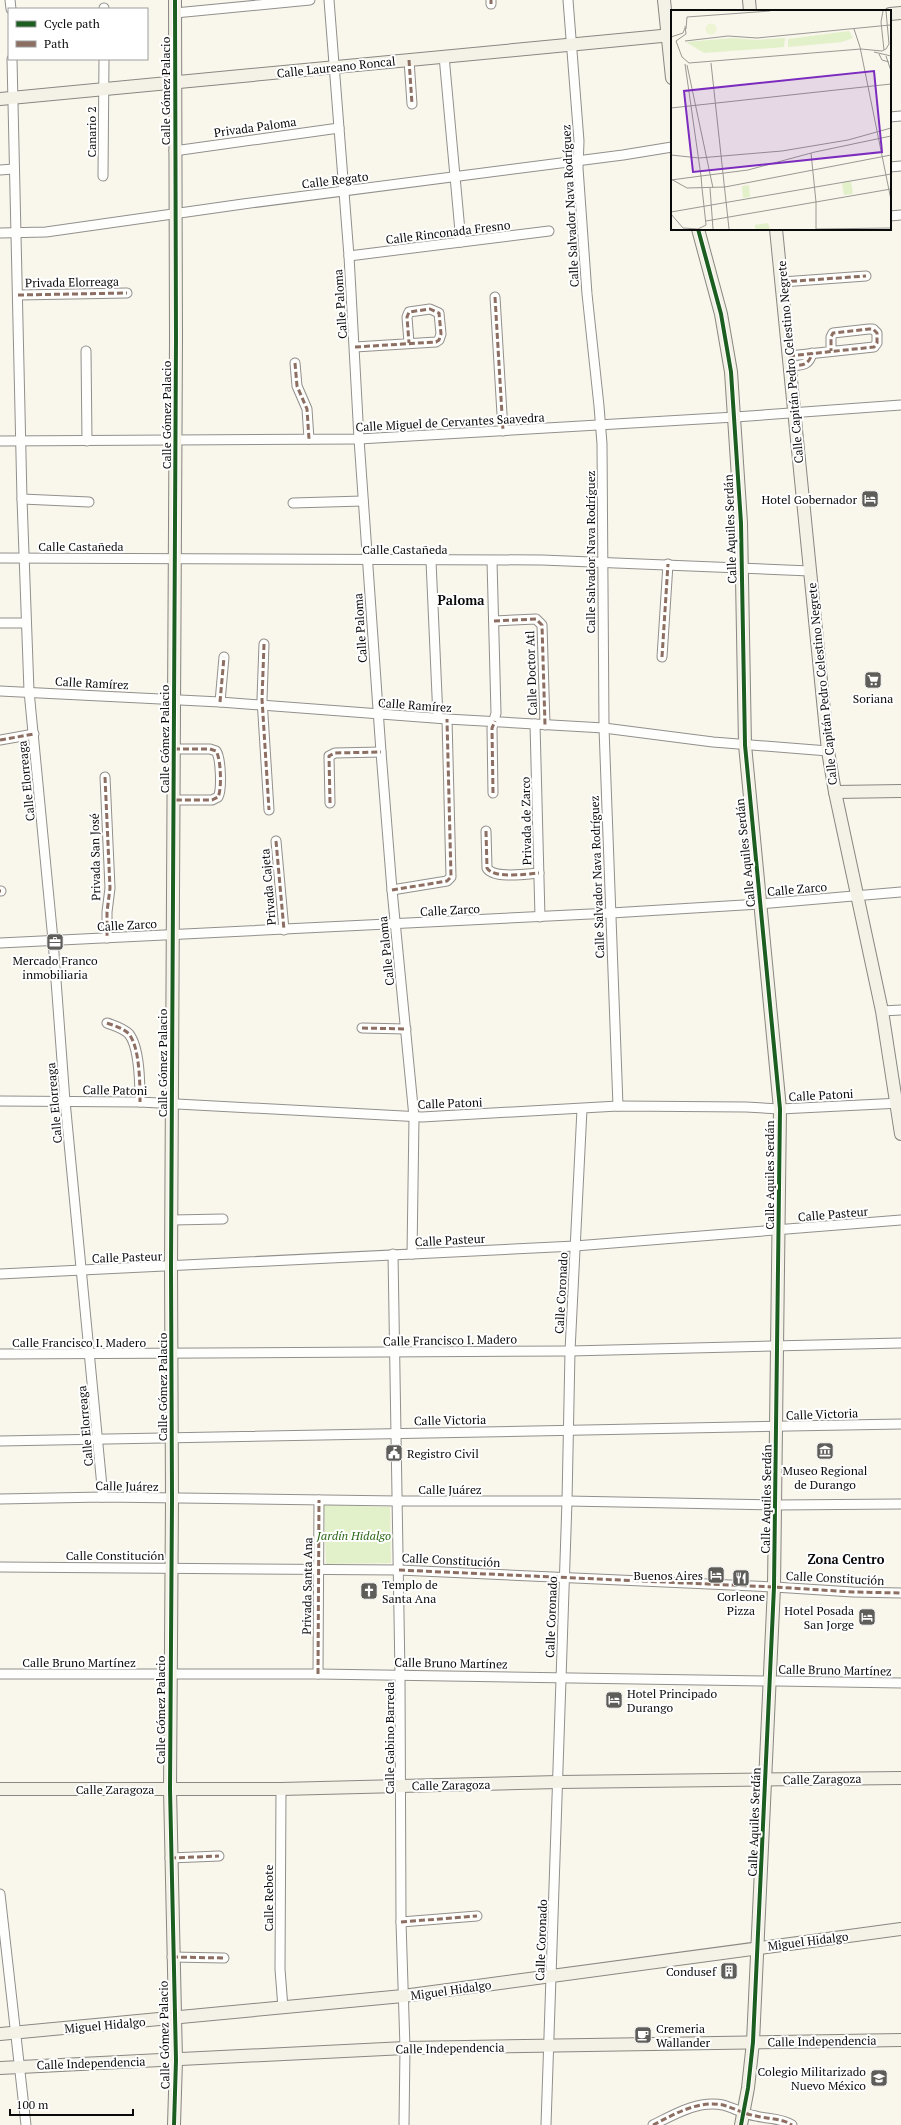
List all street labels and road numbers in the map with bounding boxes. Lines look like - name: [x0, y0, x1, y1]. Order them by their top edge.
- street label: Calle Gómez Palacio: [158, 36, 173, 145]
- street label: Calle Laureano Roncal: [276, 53, 396, 81]
- street label: Canario 2: [84, 106, 99, 158]
- street label: Privada Paloma: [213, 114, 297, 140]
- street label: Calle Salvador Nava Rodríguez: [558, 124, 582, 288]
- street label: Calle Regato: [301, 168, 369, 192]
- street label: Calle Rinconada Fresno: [385, 217, 511, 247]
- street label: Calle Capitán Pedro Celestino Negrete: [774, 260, 806, 464]
- street label: Calle Paloma: [330, 269, 350, 339]
- street label: Privada Elorreaga: [25, 274, 119, 290]
- street label: Calle Gómez Palacio: [159, 360, 174, 469]
- street label: Calle Miguel de Cervantes Saavedra: [355, 410, 545, 434]
- street label: Calle Salvador Nava Rodríguez: [583, 470, 598, 633]
- street label: Calle Aquiles Serdán: [721, 474, 739, 584]
- street label: Calle Castañeda: [38, 539, 124, 554]
- street label: Calle Castañeda: [362, 542, 448, 557]
- street label: Calle Capitán Pedro Celestino Negrete: [804, 582, 840, 786]
- street label: Calle Paloma: [350, 593, 370, 663]
- street label: Calle Doctor Atl: [522, 630, 540, 716]
- street label: Calle Ramírez: [55, 674, 129, 692]
- street label: Calle Gómez Palacio: [157, 684, 172, 793]
- street label: Calle Ramírez: [378, 695, 453, 715]
- street label: Calle Elorreaga: [14, 740, 38, 822]
- street label: Privada de Zarco: [518, 776, 534, 866]
- street label: Calle Salvador Nava Rodríguez: [587, 795, 607, 959]
- street label: Calle Aquiles Serdán: [732, 798, 758, 908]
- street label: Privada San José: [87, 813, 103, 901]
- street label: Privada Cajeta: [257, 848, 279, 926]
- street label: Calle Zarco: [766, 879, 828, 899]
- street label: Calle Zarco: [420, 901, 481, 919]
- street label: Calle Paloma: [375, 915, 397, 987]
- street label: Calle Zarco: [97, 916, 158, 934]
- street label: Calle Gómez Palacio: [155, 1008, 170, 1117]
- street label: Calle Elorreaga: [43, 1062, 65, 1144]
- street label: Calle Patoni: [82, 1082, 148, 1098]
- street label: Calle Patoni: [788, 1086, 854, 1104]
- street label: Calle Patoni: [417, 1094, 483, 1112]
- street label: Calle Aquiles Serdán: [762, 1120, 777, 1230]
- street label: Calle Pasteur: [797, 1203, 869, 1225]
- street label: Calle Pasteur: [414, 1231, 486, 1249]
- street label: Calle Pasteur: [92, 1248, 163, 1266]
- street label: Calle Coronado: [551, 1251, 571, 1334]
- street label: Calle Francisco I. Madero: [383, 1331, 517, 1349]
- street label: Calle Gómez Palacio: [155, 1332, 170, 1441]
- street label: Calle Francisco I. Madero: [12, 1335, 146, 1350]
- street label: Calle Elorreaga: [74, 1385, 96, 1467]
- street label: Calle Victoria: [786, 1405, 858, 1423]
- street label: Calle Victoria: [414, 1412, 486, 1428]
- street label: Calle Aquiles Serdán: [758, 1444, 774, 1554]
- street label: Calle Juárez: [95, 1478, 159, 1494]
- street label: Calle Juárez: [418, 1482, 482, 1497]
- street label: Privada Santa Ana: [299, 1537, 315, 1635]
- street label: Calle Constitución: [66, 1548, 164, 1563]
- street label: Calle Constitución: [401, 1550, 501, 1570]
- street label: Calle Constitución: [785, 1568, 885, 1588]
- street label: Calle Coronado: [542, 1576, 560, 1658]
- street label: Calle Bruno Martínez: [22, 1655, 136, 1670]
- street label: Calle Gómez Palacio: [153, 1655, 168, 1764]
- street label: Calle Bruno Martínez: [394, 1655, 508, 1671]
- street label: Calle Bruno Martínez: [778, 1662, 892, 1678]
- street label: Calle Gabino Barreda: [382, 1682, 397, 1794]
- street label: Calle Aquiles Serdán: [745, 1767, 763, 1877]
- street label: Calle Zaragoza: [783, 1771, 861, 1787]
- street label: Calle Zaragoza: [412, 1777, 490, 1793]
- street label: Calle Zaragoza: [76, 1782, 154, 1797]
- street label: Calle Rebote: [261, 1865, 276, 1931]
- street label: Calle Coronado: [532, 1899, 550, 1981]
- street label: Miguel Hidalgo: [767, 1929, 850, 1953]
- street label: Miguel Hidalgo: [410, 1977, 493, 2003]
- street label: Calle Gómez Palacio: [156, 1980, 172, 2089]
- street label: Miguel Hidalgo: [64, 2014, 147, 2036]
- street label: Calle Independencia: [767, 2033, 877, 2049]
- street label: Calle Independencia: [395, 2040, 505, 2056]
- street label: Calle Independencia: [36, 2054, 146, 2072]

